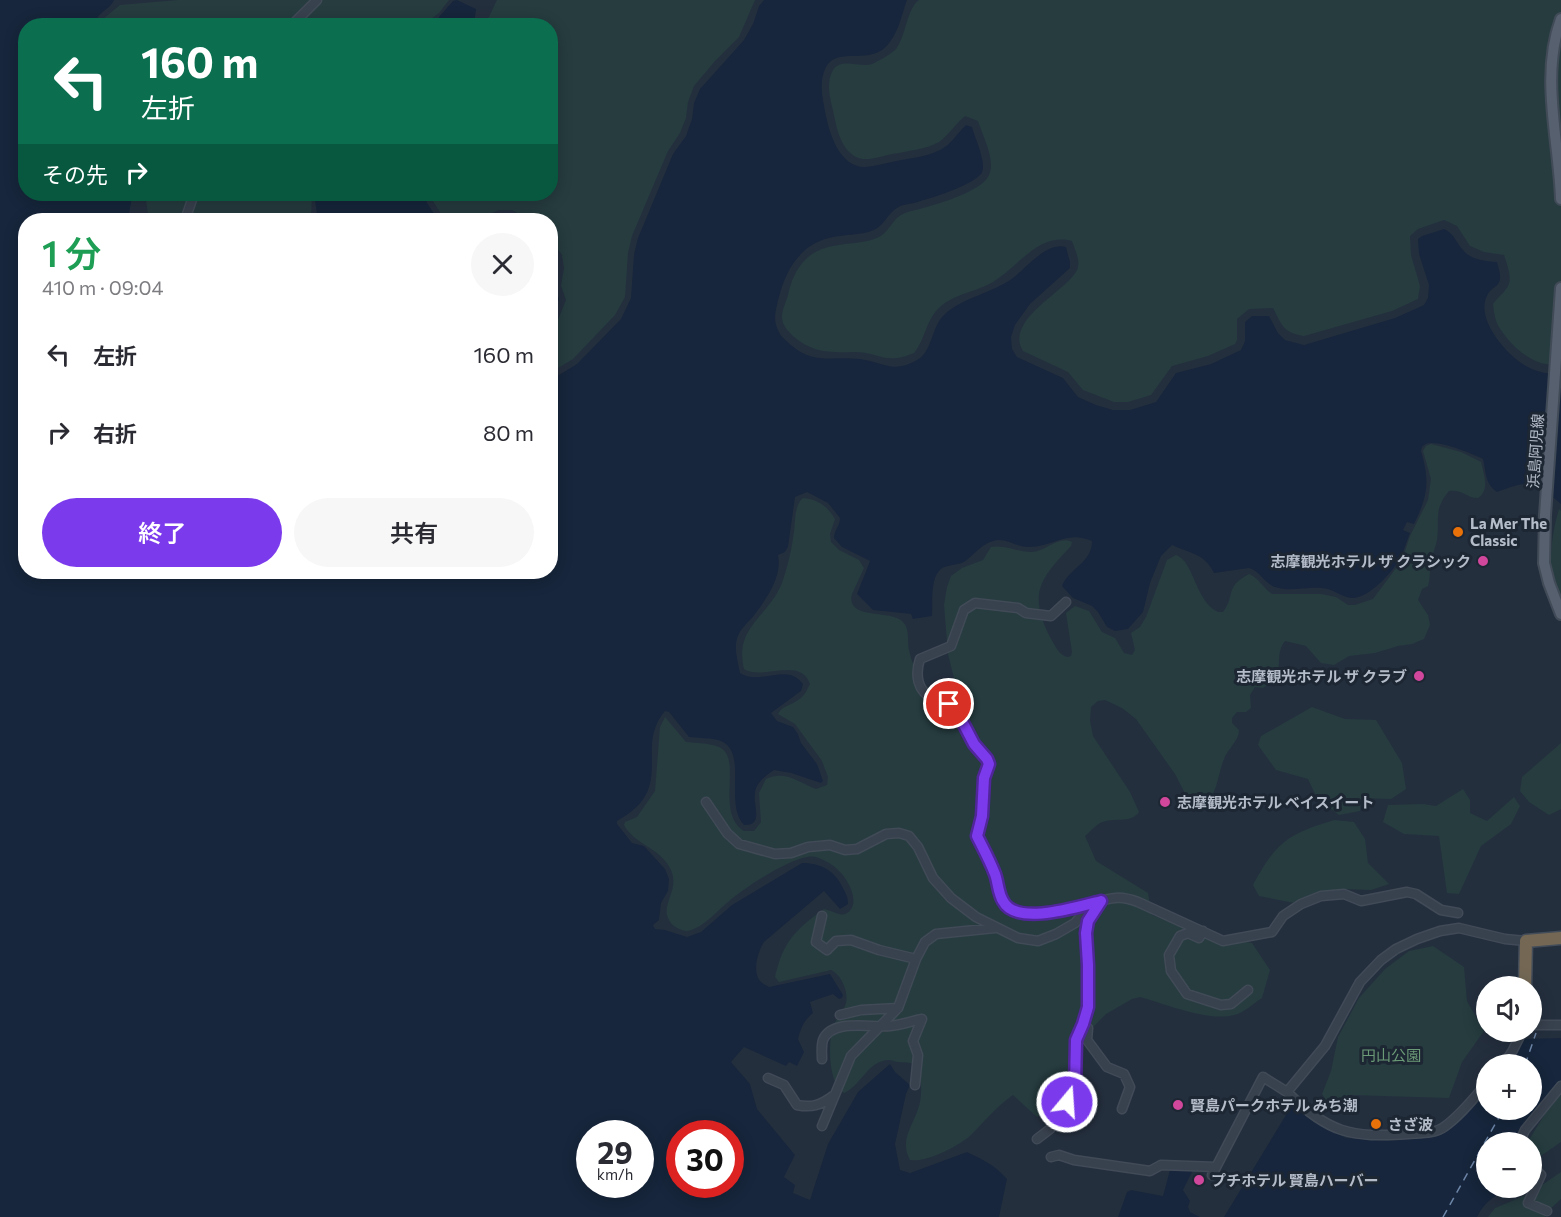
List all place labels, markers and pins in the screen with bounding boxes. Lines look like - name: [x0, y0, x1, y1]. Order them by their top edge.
- place label: La Mer The Classic: [1470, 514, 1547, 549]
- marker: La Mer The Classic: [1451, 525, 1465, 539]
- place label: 志摩観光ホテル ザ クラシック: [1271, 552, 1471, 570]
- marker: 志摩観光ホテル ザ クラシック: [1476, 554, 1490, 568]
- place label: 志摩観光ホテル ザ クラブ: [1236, 667, 1407, 685]
- marker: 志摩観光ホテル ザ クラブ: [1412, 669, 1426, 683]
- pin: [923, 678, 974, 729]
- place label: 志摩観光ホテル ベイスイート: [1177, 793, 1374, 811]
- marker: 志摩観光ホテル ベイスイート: [1158, 795, 1172, 809]
- place label: 賢島パークホテル みち潮: [1190, 1096, 1358, 1114]
- marker: 賢島パークホテル みち潮: [1171, 1098, 1185, 1112]
- place label: さざ波: [1388, 1115, 1433, 1133]
- marker: さざ波: [1369, 1117, 1383, 1131]
- place label: プチホテル 賢島ハーバー: [1211, 1171, 1379, 1189]
- marker: プチホテル 賢島ハーバー: [1192, 1173, 1206, 1187]

